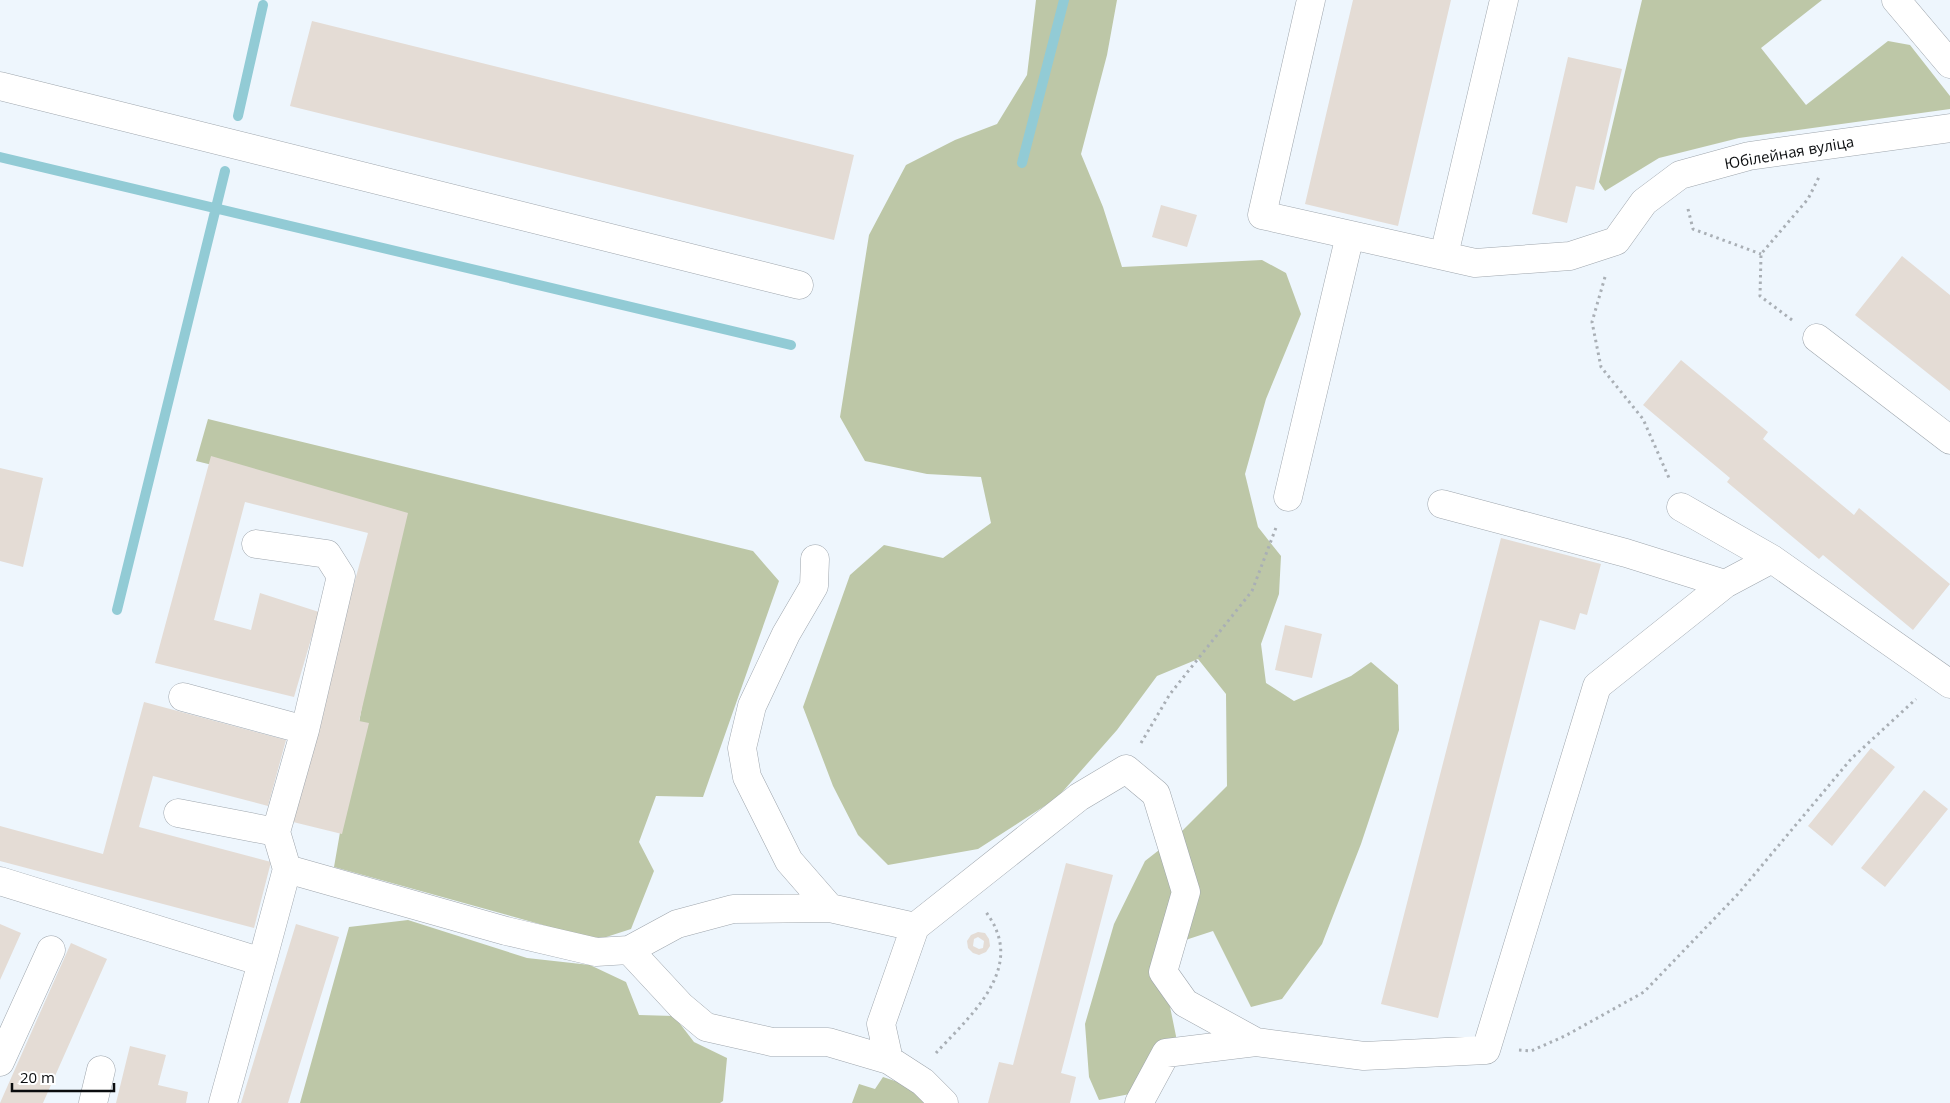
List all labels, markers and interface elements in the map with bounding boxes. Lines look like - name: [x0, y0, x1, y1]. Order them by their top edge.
- street label: Юбілейная вуліца: [1723, 131, 1855, 173]
- scale bar: [12, 1060, 115, 1092]
- text: 20 m: [20, 1067, 55, 1087]

